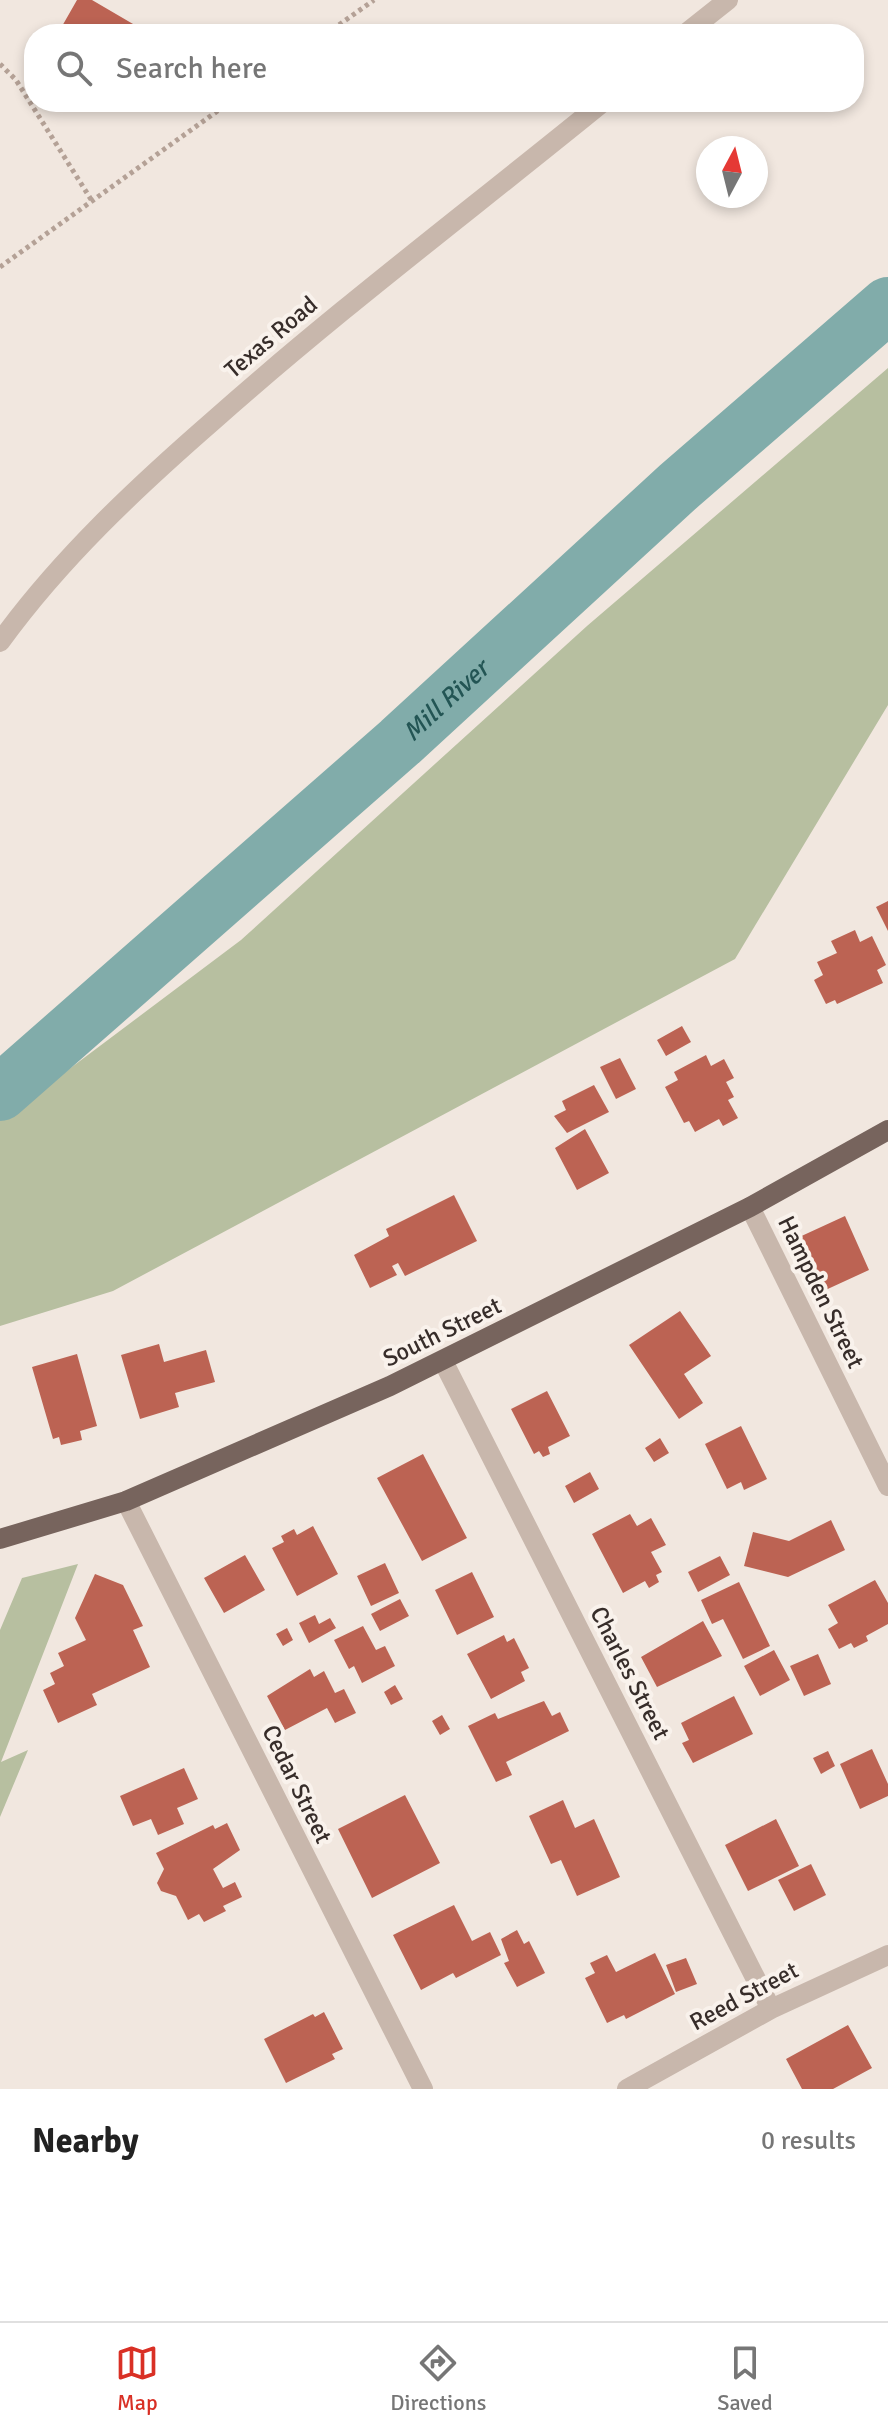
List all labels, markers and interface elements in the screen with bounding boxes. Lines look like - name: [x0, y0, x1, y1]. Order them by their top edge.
- search box: [24, 24, 864, 112]
- icon: search: [52, 46, 96, 90]
- text: Search here: [116, 50, 267, 87]
- north arrow: [696, 136, 768, 208]
- street label: Texas Road: [218, 289, 324, 385]
- water label: Mill River: [397, 651, 498, 748]
- street label: Hampden Street: [771, 1211, 871, 1373]
- street label: South Street: [378, 1290, 506, 1374]
- street label: Charles Street: [584, 1601, 676, 1745]
- street label: Cedar Street: [255, 1720, 339, 1848]
- street label: Reed Street: [685, 1955, 803, 2037]
- text: Nearby: [32, 2120, 139, 2162]
- text: 0 results: [761, 2125, 856, 2157]
- tab: Map: [115, 2341, 159, 2416]
- tab: Directions: [390, 2341, 486, 2416]
- tab: Saved: [717, 2341, 773, 2416]

